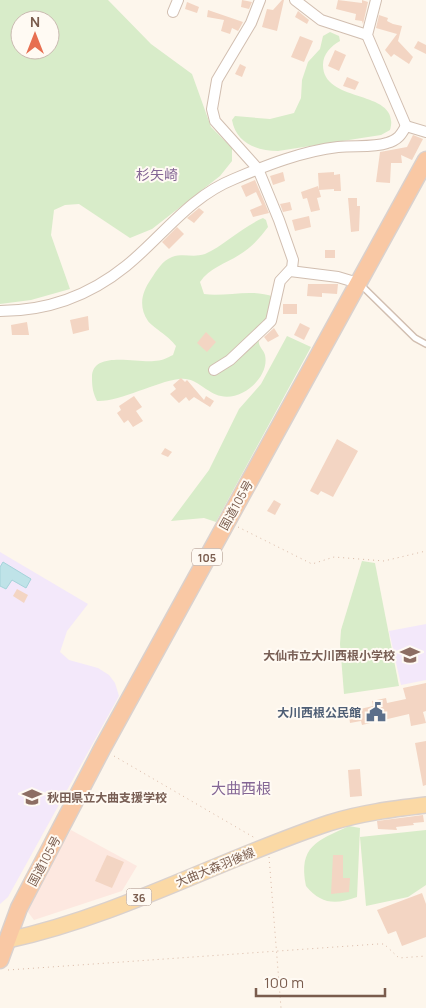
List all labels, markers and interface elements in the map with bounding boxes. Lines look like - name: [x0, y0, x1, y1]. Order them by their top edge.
- north arrow: [10, 10, 60, 60]
- text: N: [30, 12, 40, 31]
- district label: 杉矢崎: [136, 165, 178, 184]
- street label: 国道105号: [215, 477, 257, 533]
- road number: 105: [192, 548, 222, 566]
- school or university icon: 大仙市立大川西根小学校: [399, 644, 421, 666]
- place label: 大仙市立大川西根小学校: [263, 647, 395, 664]
- public building icon: 大川西根公民館: [365, 701, 387, 723]
- place label: 大川西根公民館: [277, 704, 361, 721]
- district label: 大曲西根: [211, 778, 271, 799]
- school or university icon: 秋田県立大曲支援学校: [21, 786, 43, 808]
- place label: 秋田県立大曲支援学校: [47, 789, 167, 806]
- street label: 国道105号: [24, 833, 64, 889]
- street label: 大曲大森羽後線: [173, 843, 257, 891]
- road number: 36: [126, 889, 152, 906]
- scale bar: [256, 966, 385, 998]
- text: 100 m: [264, 972, 304, 993]

